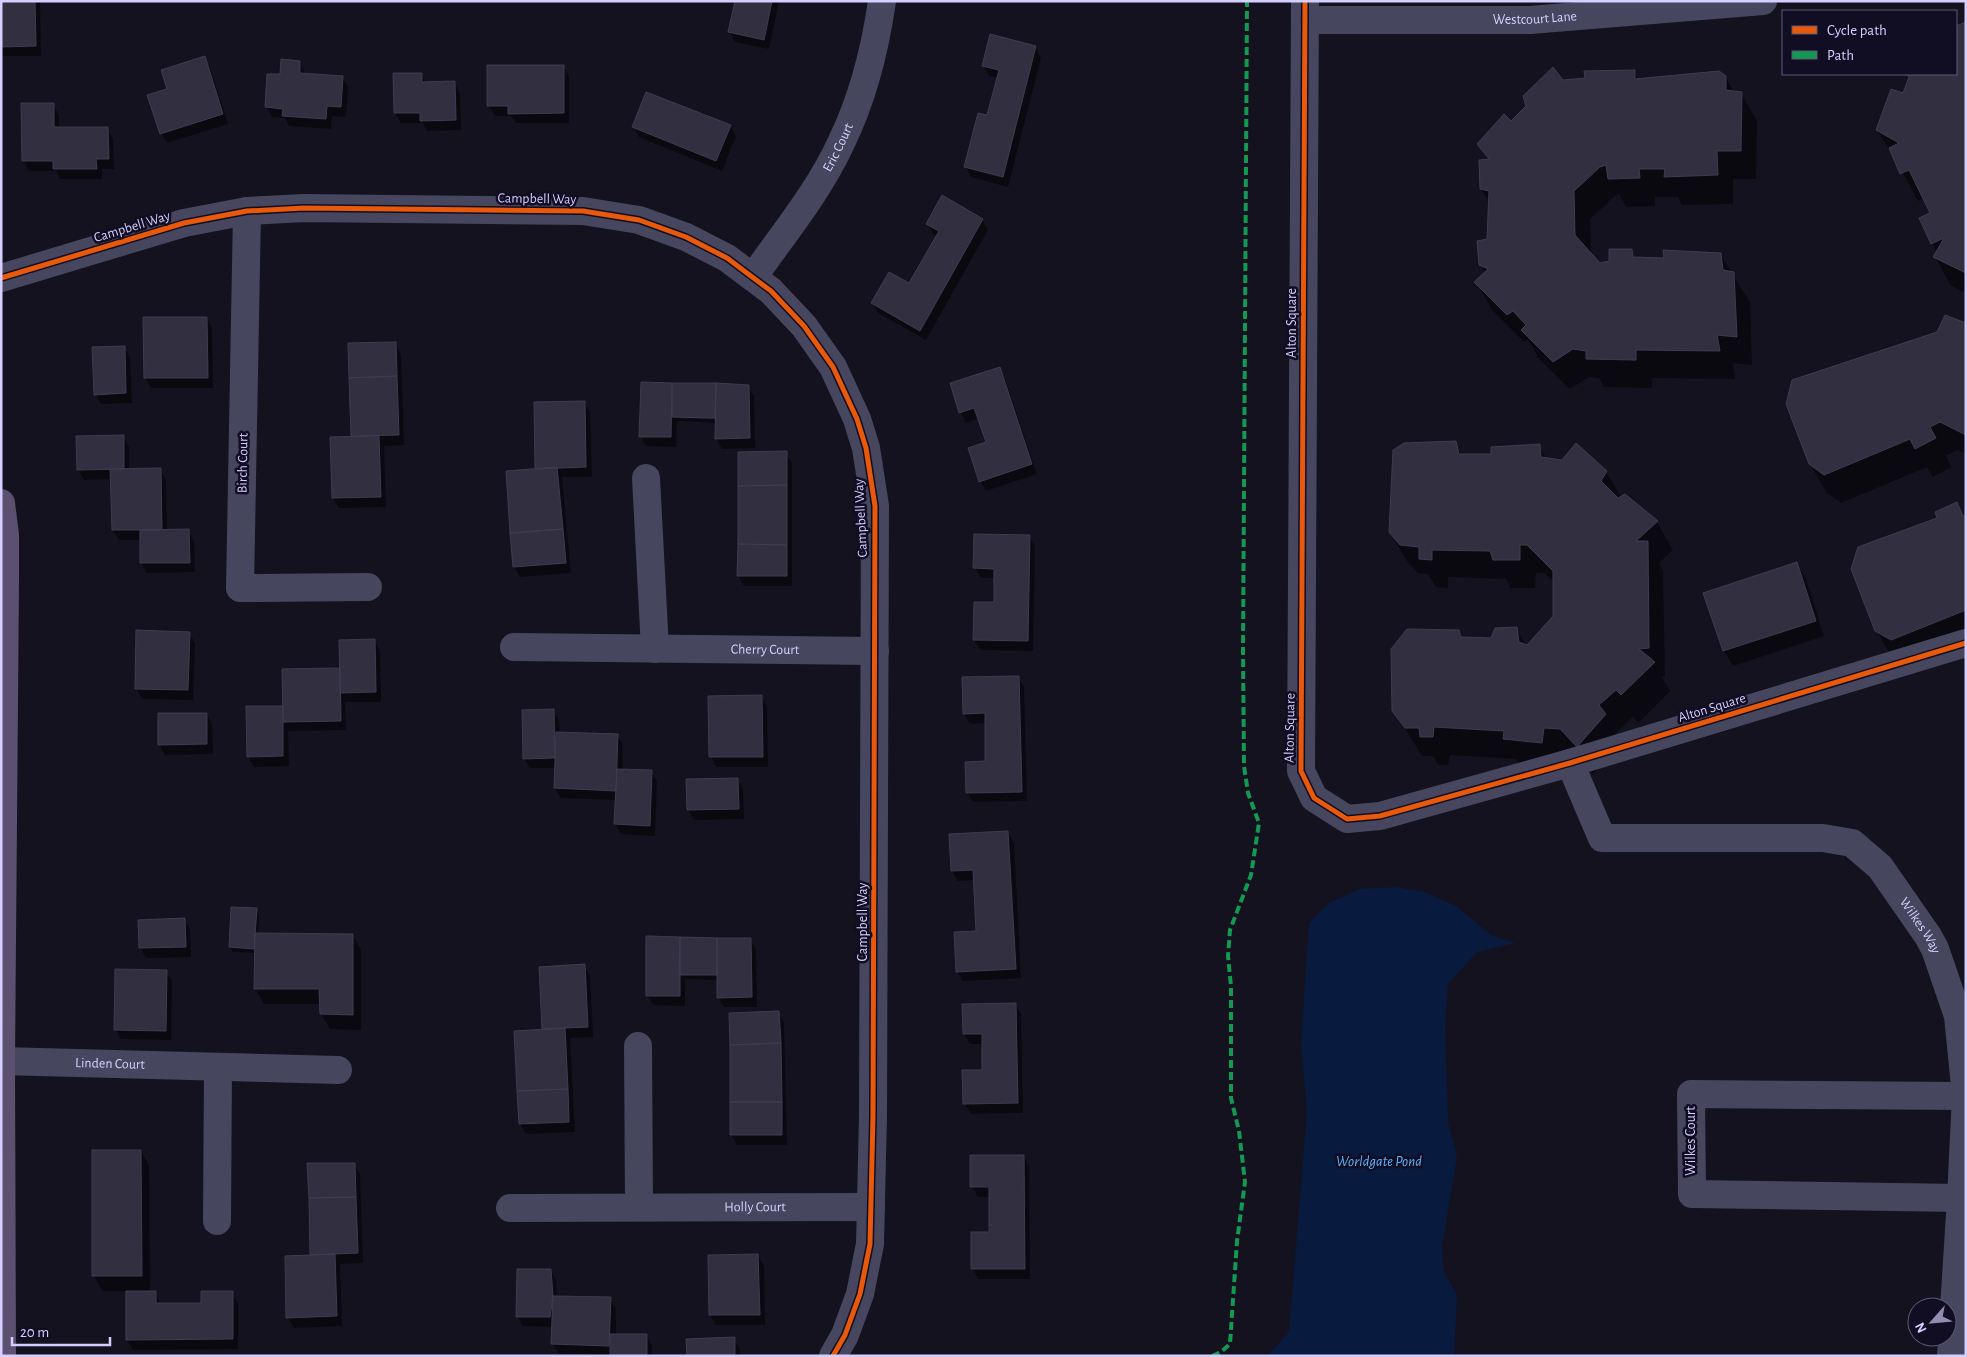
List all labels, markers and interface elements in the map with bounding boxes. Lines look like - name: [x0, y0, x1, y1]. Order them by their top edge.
- street label: Westcourt Lane: [1493, 9, 1578, 27]
- legend: [1782, 10, 1957, 75]
- text: Cycle path: [1827, 23, 1887, 38]
- text: Path: [1827, 48, 1854, 63]
- street label: Eric Court: [821, 121, 856, 174]
- street label: Campbell Way: [497, 191, 577, 207]
- street label: Campbell Way: [92, 209, 172, 245]
- street label: Alton Square: [1285, 288, 1299, 358]
- street label: Birch Court: [235, 432, 251, 493]
- street label: Campbell Way: [852, 478, 870, 558]
- street label: Cherry Court: [731, 642, 800, 657]
- street label: Alton Square: [1676, 691, 1748, 725]
- street label: Alton Square: [1282, 693, 1298, 763]
- street label: Campbell Way: [856, 883, 870, 961]
- street label: Wilkes Way: [1897, 895, 1943, 955]
- street label: Linden Court: [75, 1056, 145, 1072]
- street label: Wilkes Court: [1684, 1106, 1698, 1176]
- water label: Worldgate Pond: [1336, 1154, 1422, 1169]
- street label: Holly Court: [724, 1200, 786, 1214]
- north arrow: [1907, 1297, 1957, 1347]
- scale bar: [12, 1314, 110, 1346]
- text: N: [1913, 1320, 1930, 1335]
- text: 20 m: [20, 1325, 49, 1340]

